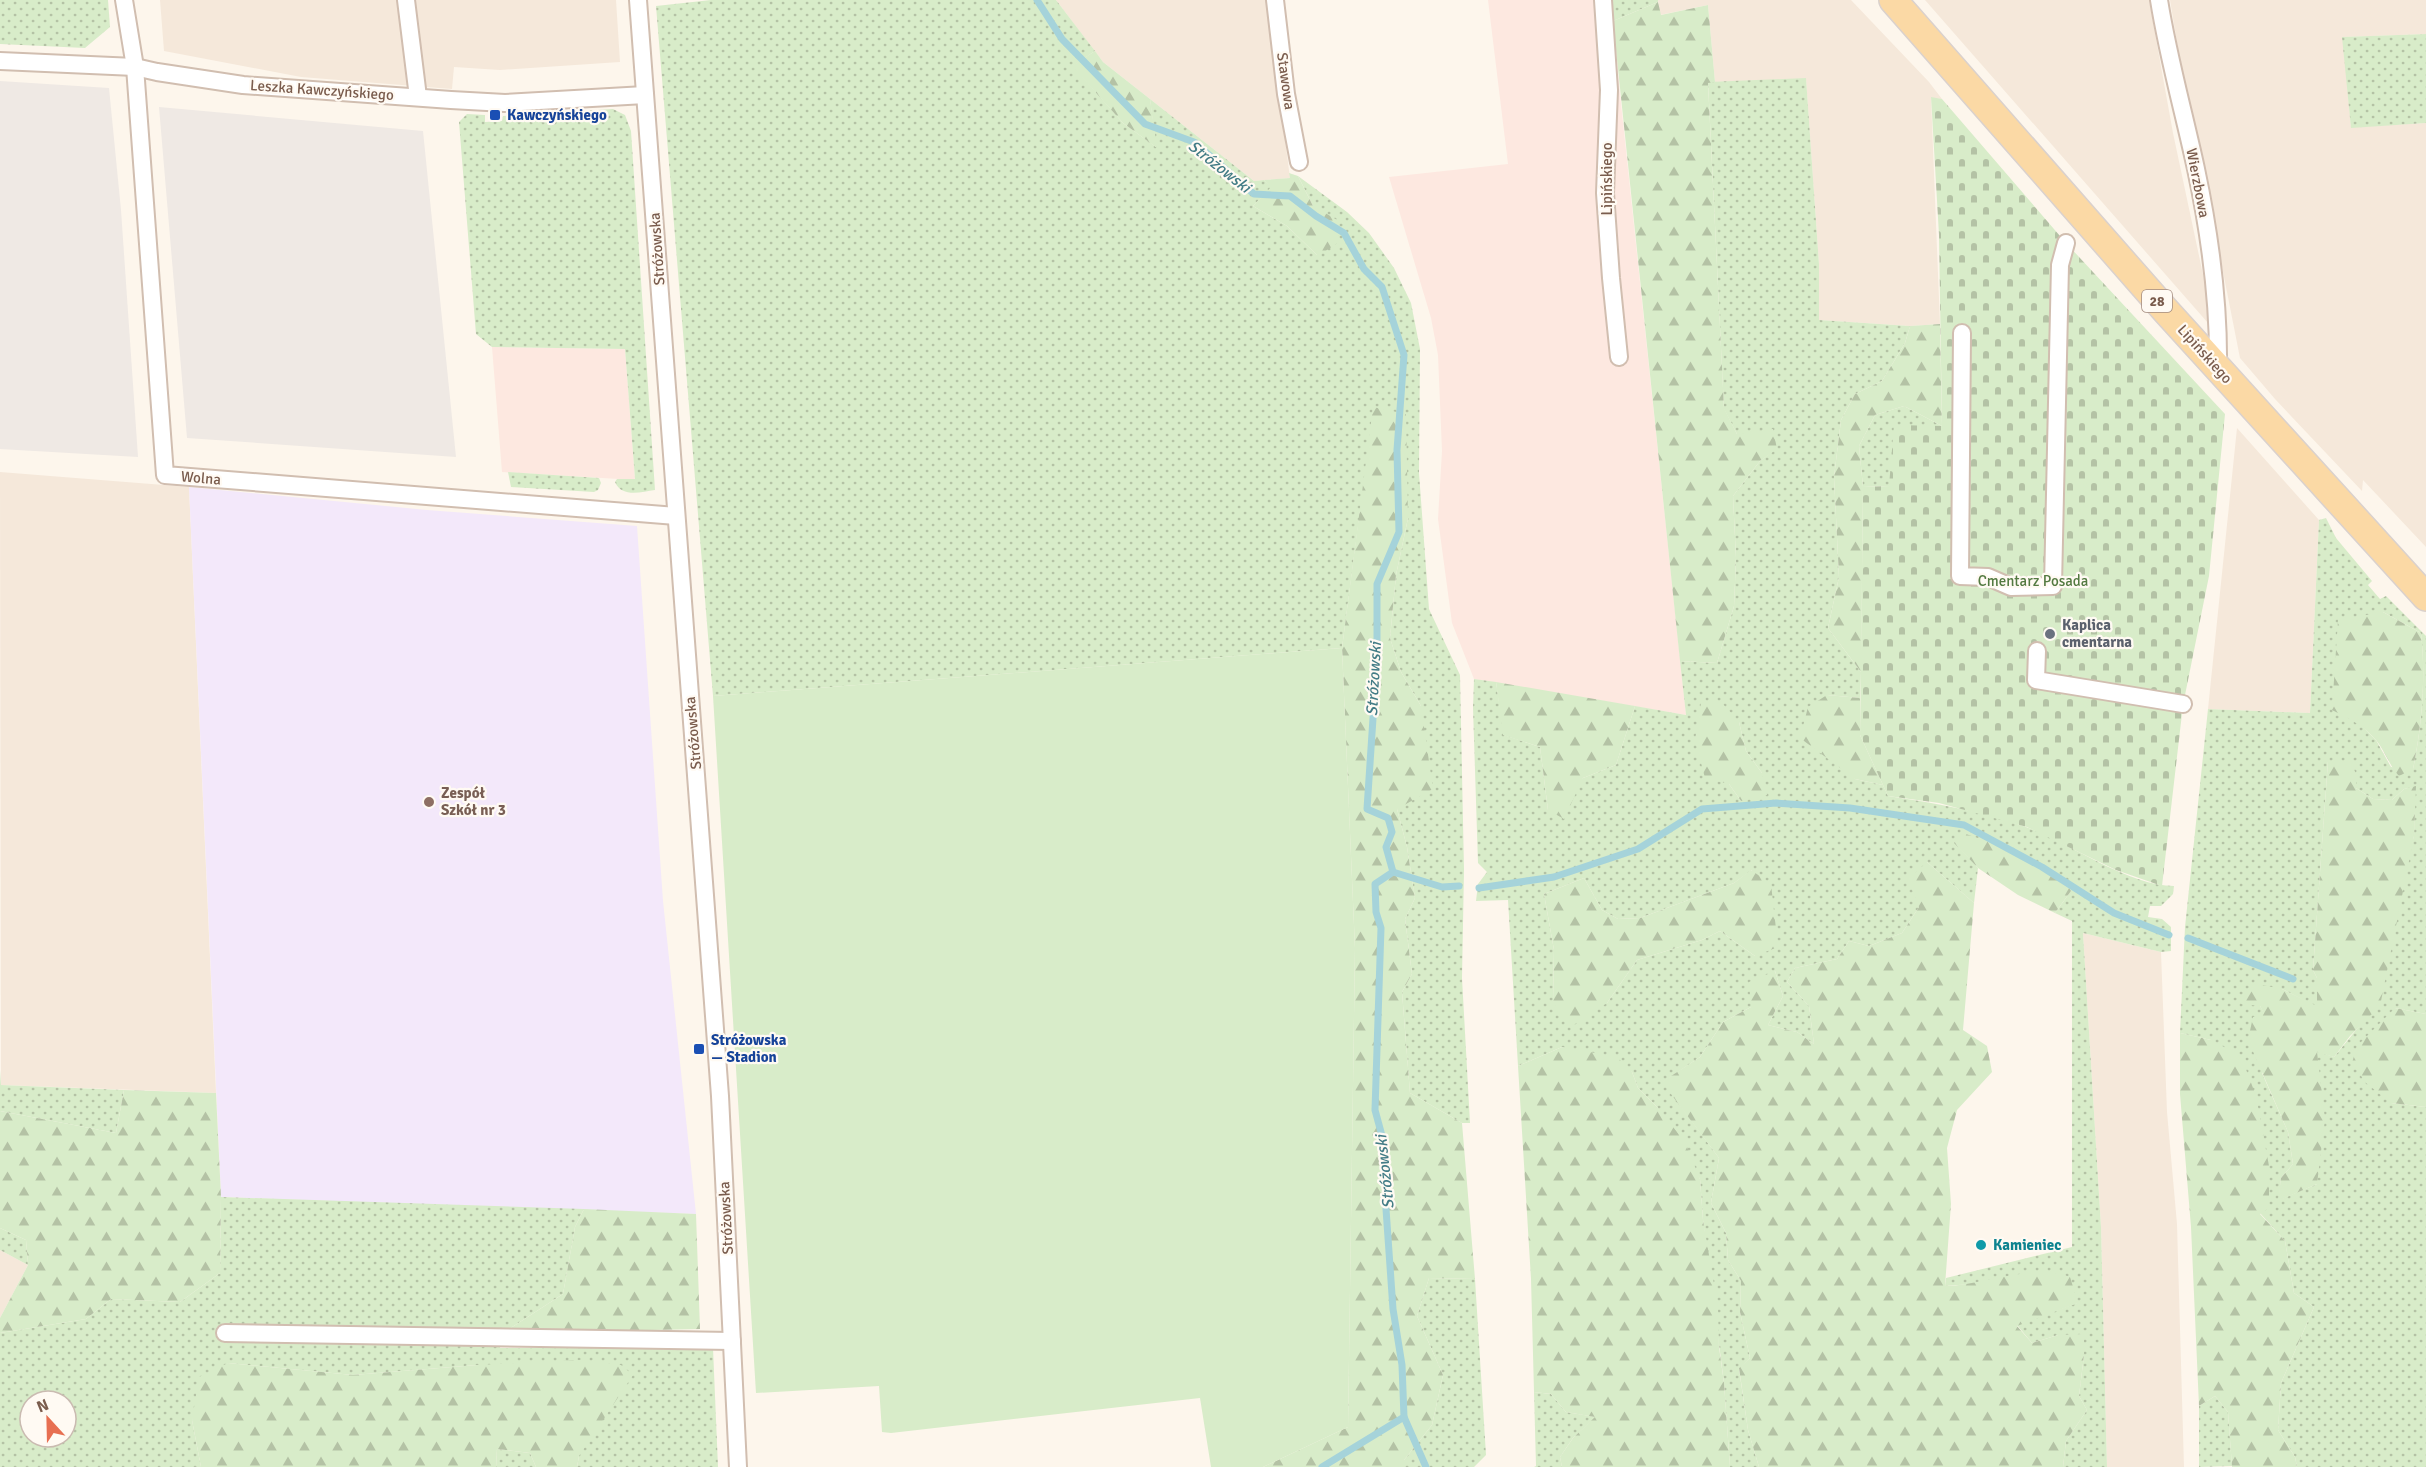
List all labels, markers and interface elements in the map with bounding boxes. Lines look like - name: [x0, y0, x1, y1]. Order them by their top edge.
- street label: Stawowa: [1273, 51, 1299, 111]
- street label: Leszka Kawczyńskiego: [250, 76, 395, 104]
- place label: Kawczyńskiego: [507, 106, 607, 124]
- marker: Kawczyńskiego: [488, 108, 502, 122]
- water label: Stróżowski: [1184, 136, 1256, 198]
- street label: Lipińskiego: [1598, 142, 1616, 216]
- street label: Wierzbowa: [2182, 147, 2214, 219]
- street label: Stróżowska: [645, 212, 669, 286]
- road number: 28: [2142, 290, 2172, 312]
- street label: Lipińskiego: [2174, 321, 2236, 387]
- street label: Wolna: [180, 467, 222, 489]
- park label: Cmentarz Posada: [1978, 572, 2088, 590]
- place label: Kaplica cmentarna: [2062, 616, 2132, 651]
- marker: Kaplica cmentarna: [2043, 627, 2057, 641]
- water label: Stróżowski: [1362, 640, 1386, 717]
- street label: Stróżowska: [681, 696, 705, 770]
- place label: Zespół Szkół nr 3: [441, 784, 506, 819]
- marker: Zespół Szkół nr 3: [422, 795, 436, 809]
- place label: Stróżowska — Stadion: [711, 1031, 787, 1066]
- marker: Stróżowska — Stadion: [692, 1042, 706, 1056]
- water label: Stróżowski: [1371, 1132, 1399, 1210]
- street label: Stróżowska: [715, 1181, 737, 1255]
- place label: Kamieniec: [1993, 1236, 2061, 1254]
- marker: Kamieniec: [1974, 1238, 1988, 1252]
- north arrow: [18, 1389, 78, 1449]
- text: N: [34, 1395, 52, 1417]

